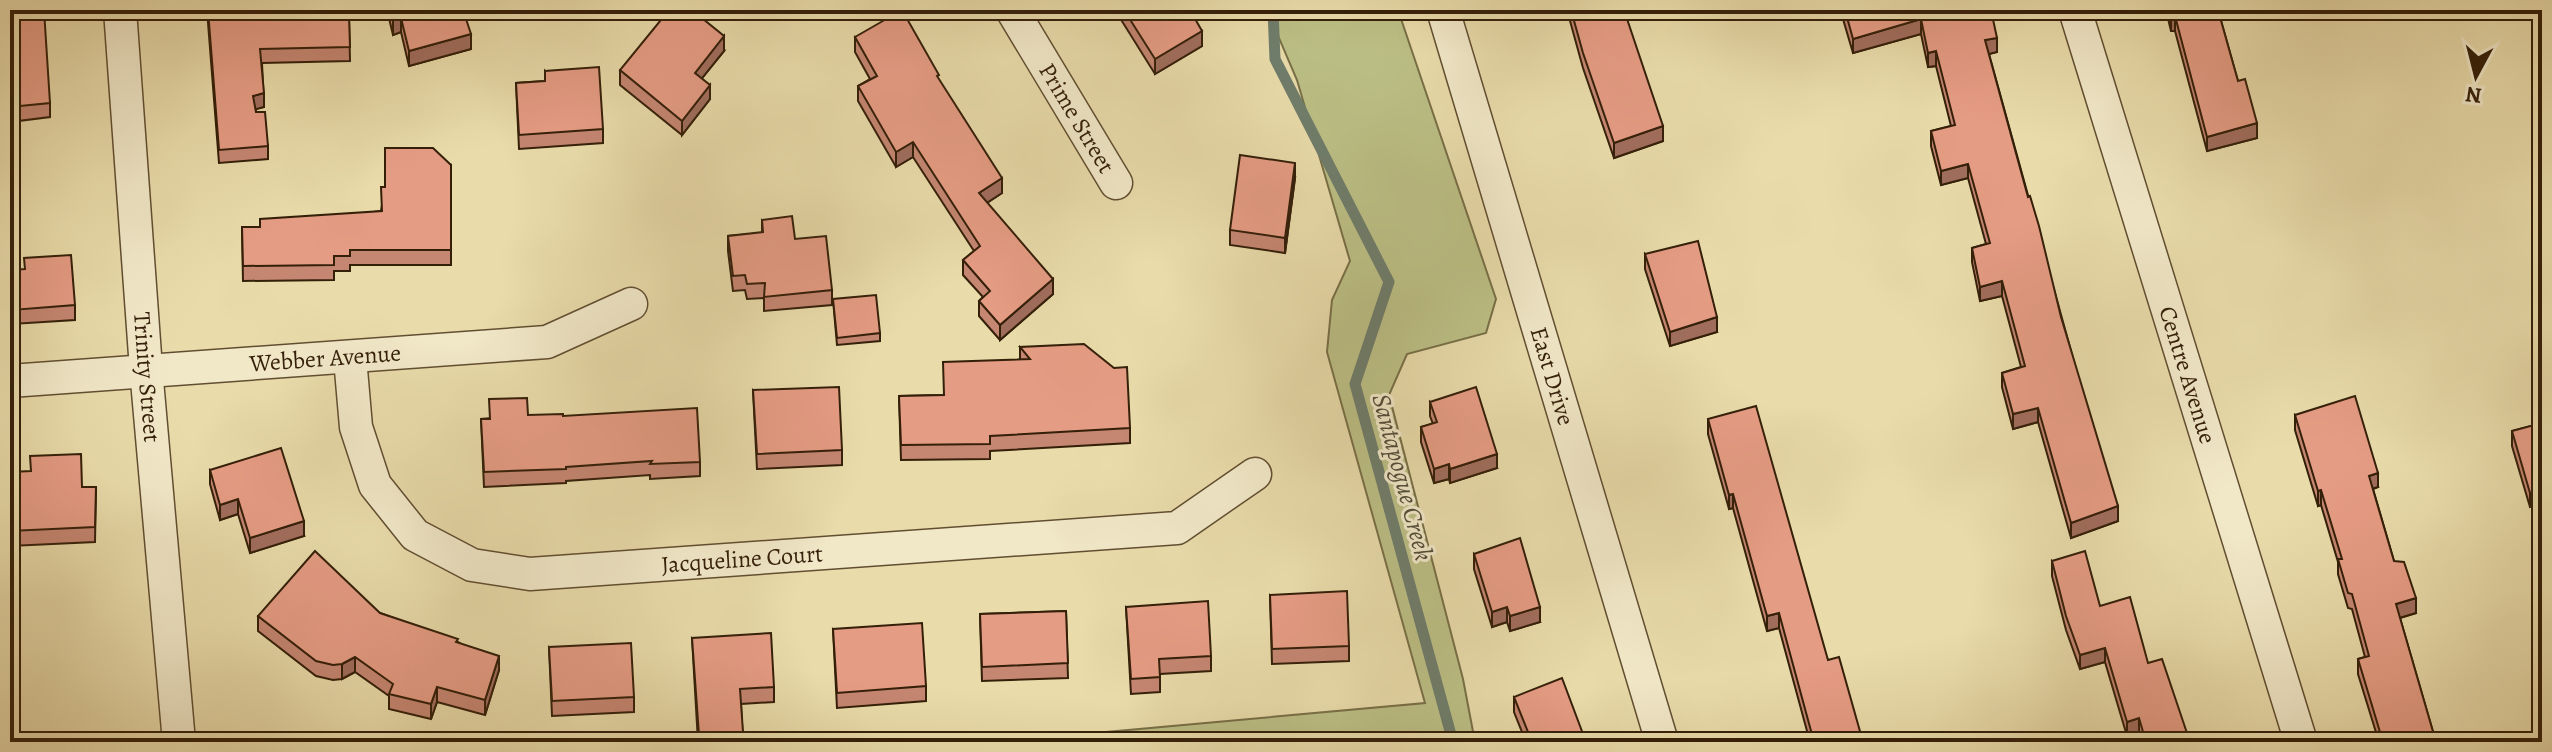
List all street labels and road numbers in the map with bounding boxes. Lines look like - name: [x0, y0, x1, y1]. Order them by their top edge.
- street label: Prime Street: [1031, 57, 1122, 179]
- street label: Centre Avenue: [2151, 302, 2224, 448]
- street label: Trinity Street: [126, 311, 168, 444]
- street label: East Drive: [1523, 323, 1582, 429]
- street label: Webber Avenue: [247, 337, 402, 380]
- street label: Jacqueline Court: [660, 537, 824, 581]

